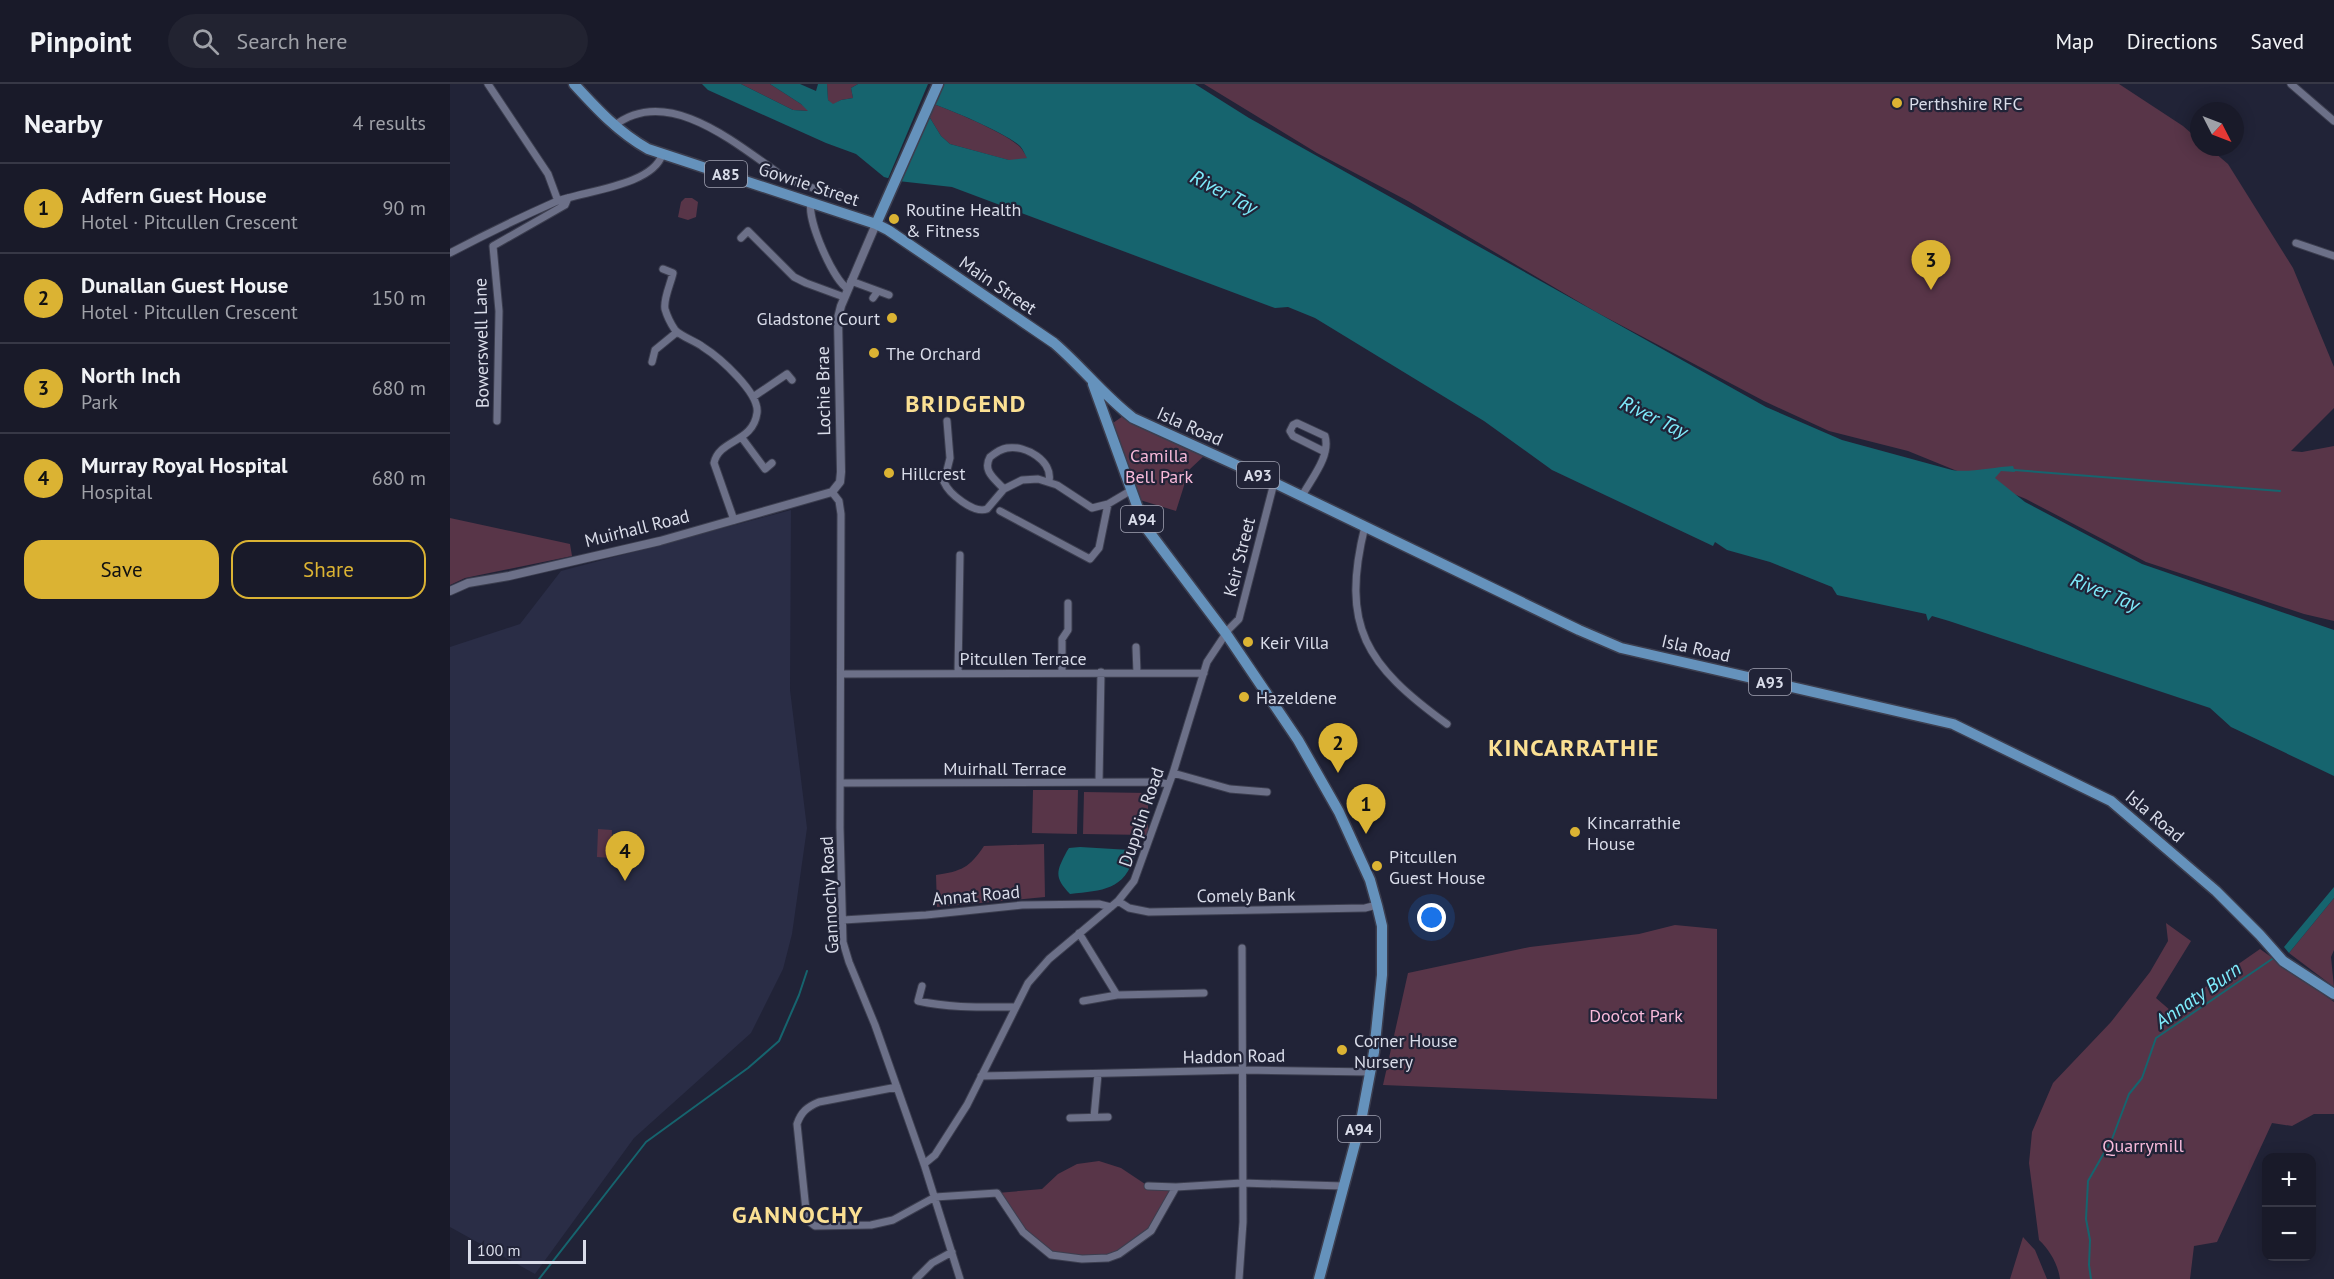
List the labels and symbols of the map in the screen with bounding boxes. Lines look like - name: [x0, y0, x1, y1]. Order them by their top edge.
- place label: Perthshire RFC: [1909, 92, 2023, 115]
- marker: Perthshire RFC: [1890, 96, 1904, 110]
- north arrow: [2190, 102, 2244, 156]
- street label: Gowrie Street: [756, 157, 862, 211]
- road number: A85: [705, 161, 747, 187]
- water label: River Tay: [1186, 164, 1263, 221]
- place label: Routine Health & Fitness: [906, 198, 1021, 242]
- marker: Routine Health & Fitness: [887, 212, 901, 226]
- pin: 3: [1912, 240, 1950, 290]
- street label: Main Street: [955, 251, 1041, 319]
- street label: Bowerswell Lane: [468, 278, 494, 408]
- place label: Gladstone Court: [756, 307, 880, 330]
- marker: Gladstone Court: [885, 311, 899, 325]
- place label: The Orchard: [886, 342, 981, 365]
- street label: Lochie Brae: [811, 346, 835, 436]
- marker: The Orchard: [867, 346, 881, 360]
- district label: BRIDGEND: [905, 388, 1027, 419]
- water label: River Tay: [1616, 389, 1693, 445]
- street label: Isla Road: [1153, 401, 1227, 451]
- park label: Camilla Bell Park: [1125, 444, 1193, 488]
- place label: Hillcrest: [901, 462, 966, 485]
- road number: A93: [1237, 462, 1279, 488]
- marker: Hillcrest: [882, 466, 896, 480]
- street label: Muirhall Road: [582, 504, 692, 552]
- road number: A94: [1121, 506, 1163, 532]
- street label: Keir Street: [1218, 515, 1260, 599]
- water label: River Tay: [2067, 566, 2144, 618]
- street label: Isla Road: [1659, 629, 1733, 667]
- place label: Keir Villa: [1260, 631, 1329, 654]
- marker: Keir Villa: [1241, 635, 1255, 649]
- street label: Pitcullen Terrace: [959, 647, 1087, 670]
- road number: A93: [1749, 669, 1791, 695]
- place label: Hazeldene: [1256, 686, 1337, 709]
- marker: Hazeldene: [1237, 690, 1251, 704]
- pin: 2: [1318, 724, 1358, 773]
- district label: KINCARRATHIE: [1488, 732, 1660, 763]
- street label: Muirhall Terrace: [943, 757, 1067, 780]
- street label: Dupplin Road: [1113, 764, 1169, 870]
- pin: 1: [1346, 784, 1386, 834]
- street label: Isla Road: [2121, 785, 2189, 847]
- place label: Kincarrathie House: [1587, 811, 1681, 855]
- marker: Kincarrathie House: [1568, 825, 1582, 839]
- pin: 4: [606, 832, 645, 881]
- street label: Gannochy Road: [814, 836, 844, 954]
- place label: Pitcullen Guest House: [1389, 845, 1486, 889]
- marker: Pitcullen Guest House: [1370, 859, 1384, 873]
- street label: Annat Road: [931, 880, 1021, 910]
- street label: Comely Bank: [1196, 883, 1296, 907]
- your location: [1417, 903, 1446, 932]
- water label: Annaty Burn: [2149, 956, 2246, 1035]
- park label: Doo'cot Park: [1589, 1004, 1683, 1027]
- place label: Corner House Nursery: [1354, 1029, 1458, 1073]
- marker: Corner House Nursery: [1335, 1043, 1349, 1057]
- street label: Haddon Road: [1182, 1044, 1286, 1068]
- road number: A94: [1338, 1116, 1380, 1142]
- park label: Quarrymill: [2102, 1134, 2184, 1157]
- district label: GANNOCHY: [732, 1199, 864, 1230]
- scale bar: [468, 1237, 586, 1264]

